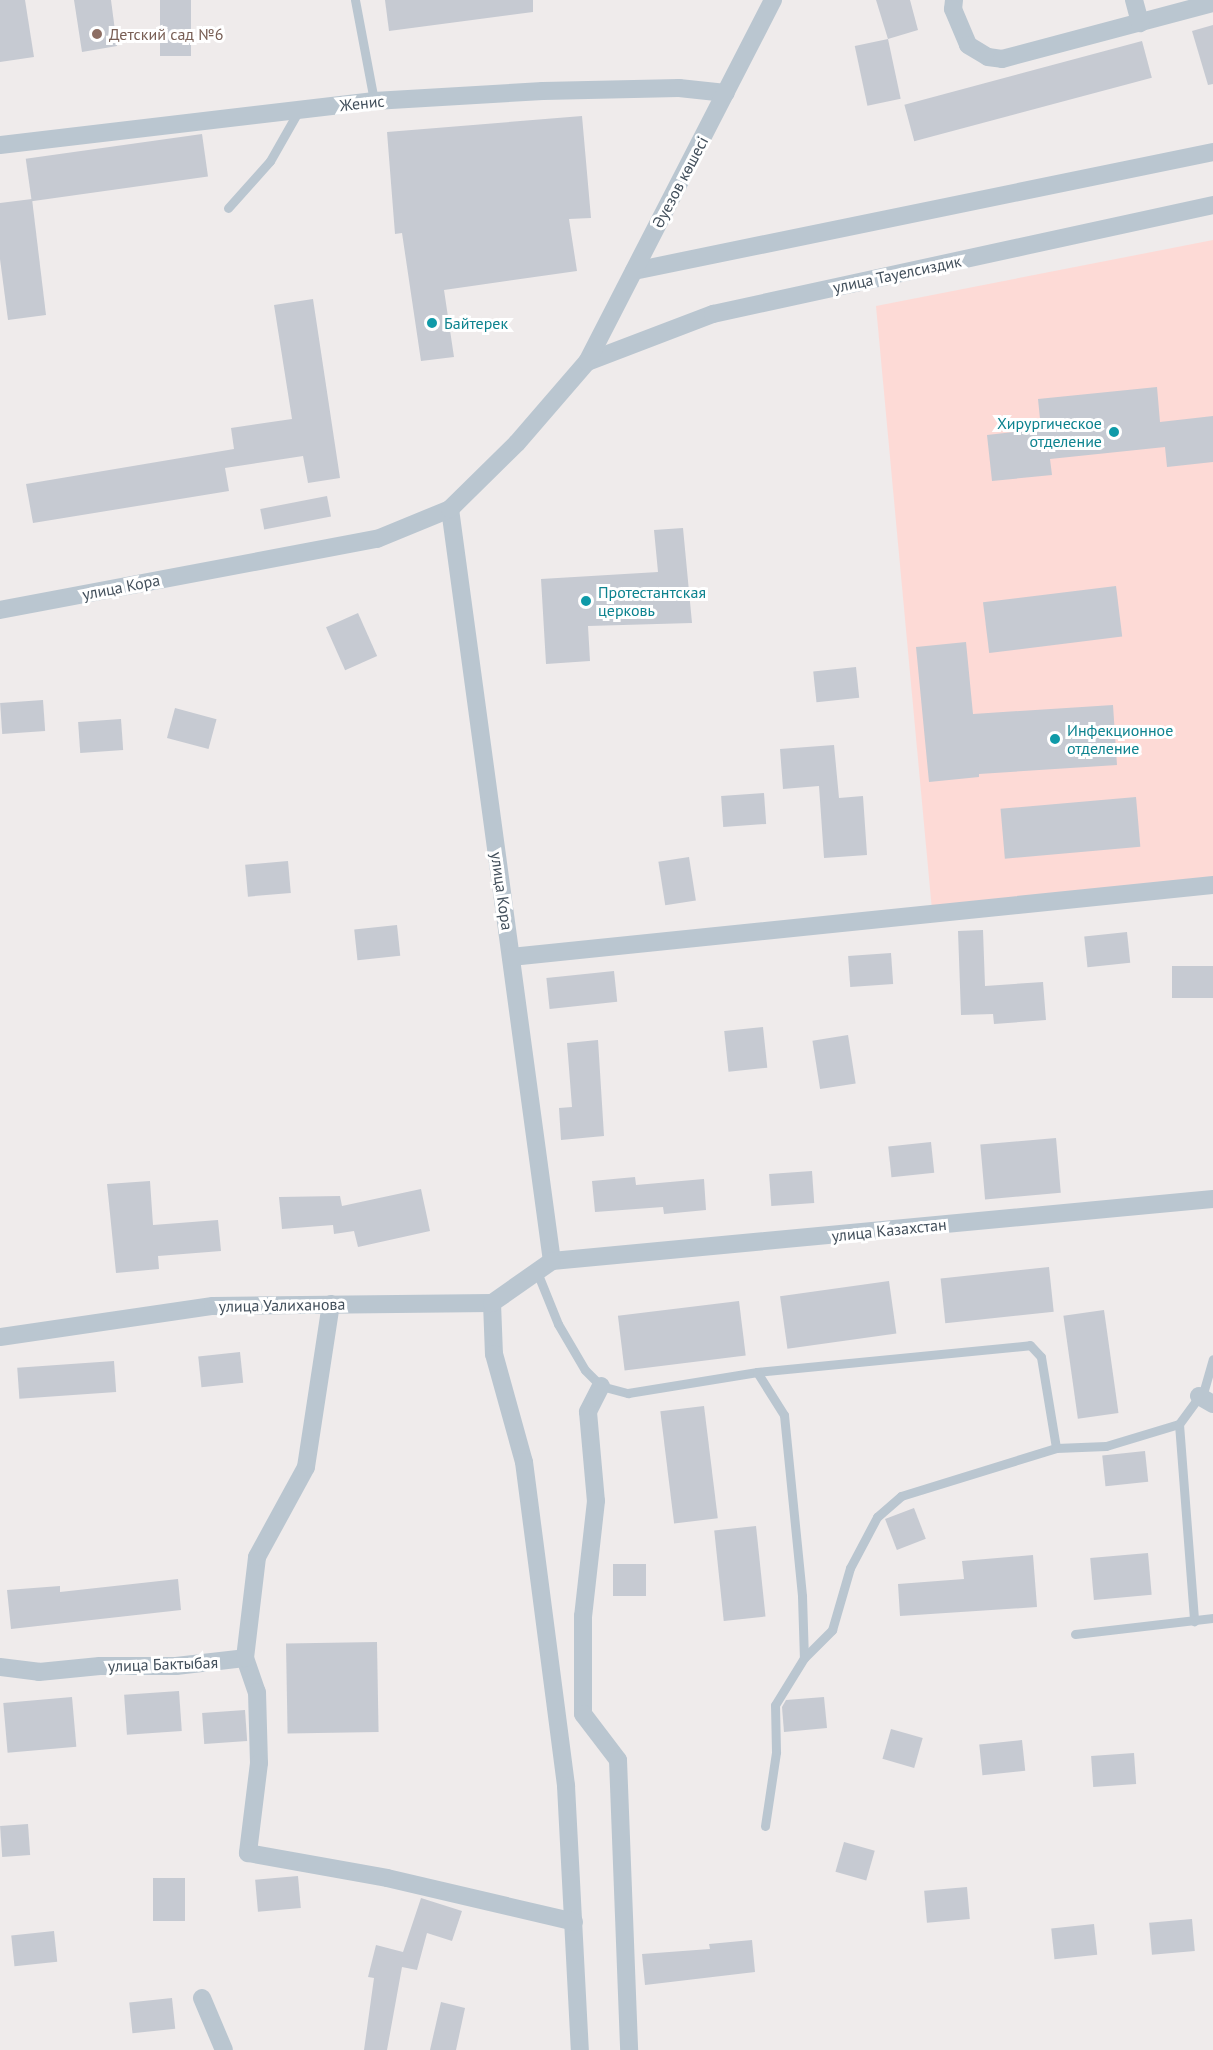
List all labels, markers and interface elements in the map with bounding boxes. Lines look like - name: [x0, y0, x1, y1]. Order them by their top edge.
- place label: Детский сад №6: [109, 24, 223, 44]
- marker: Детский сад №6: [90, 27, 104, 41]
- street label: Женис: [339, 91, 385, 115]
- street label: Әуезов көшесі: [648, 133, 712, 231]
- street label: улица Тауелсиздик: [831, 251, 963, 297]
- place label: Байтерек: [444, 313, 508, 333]
- marker: Байтерек: [425, 316, 439, 330]
- place label: Хирургическое отделение: [997, 413, 1102, 451]
- marker: Хирургическое отделение: [1107, 425, 1121, 439]
- street label: улица Кора: [80, 570, 162, 604]
- place label: Протестантская церковь: [598, 582, 706, 620]
- marker: Протестантская церковь: [579, 594, 593, 608]
- place label: Инфекционное отделение: [1067, 720, 1173, 758]
- marker: Инфекционное отделение: [1048, 732, 1062, 746]
- street label: улица Кора: [487, 851, 517, 931]
- street label: улица Казахстан: [831, 1214, 947, 1246]
- street label: улица Уалиханова: [218, 1294, 346, 1316]
- street label: улица Бактыбая: [107, 1652, 219, 1676]

